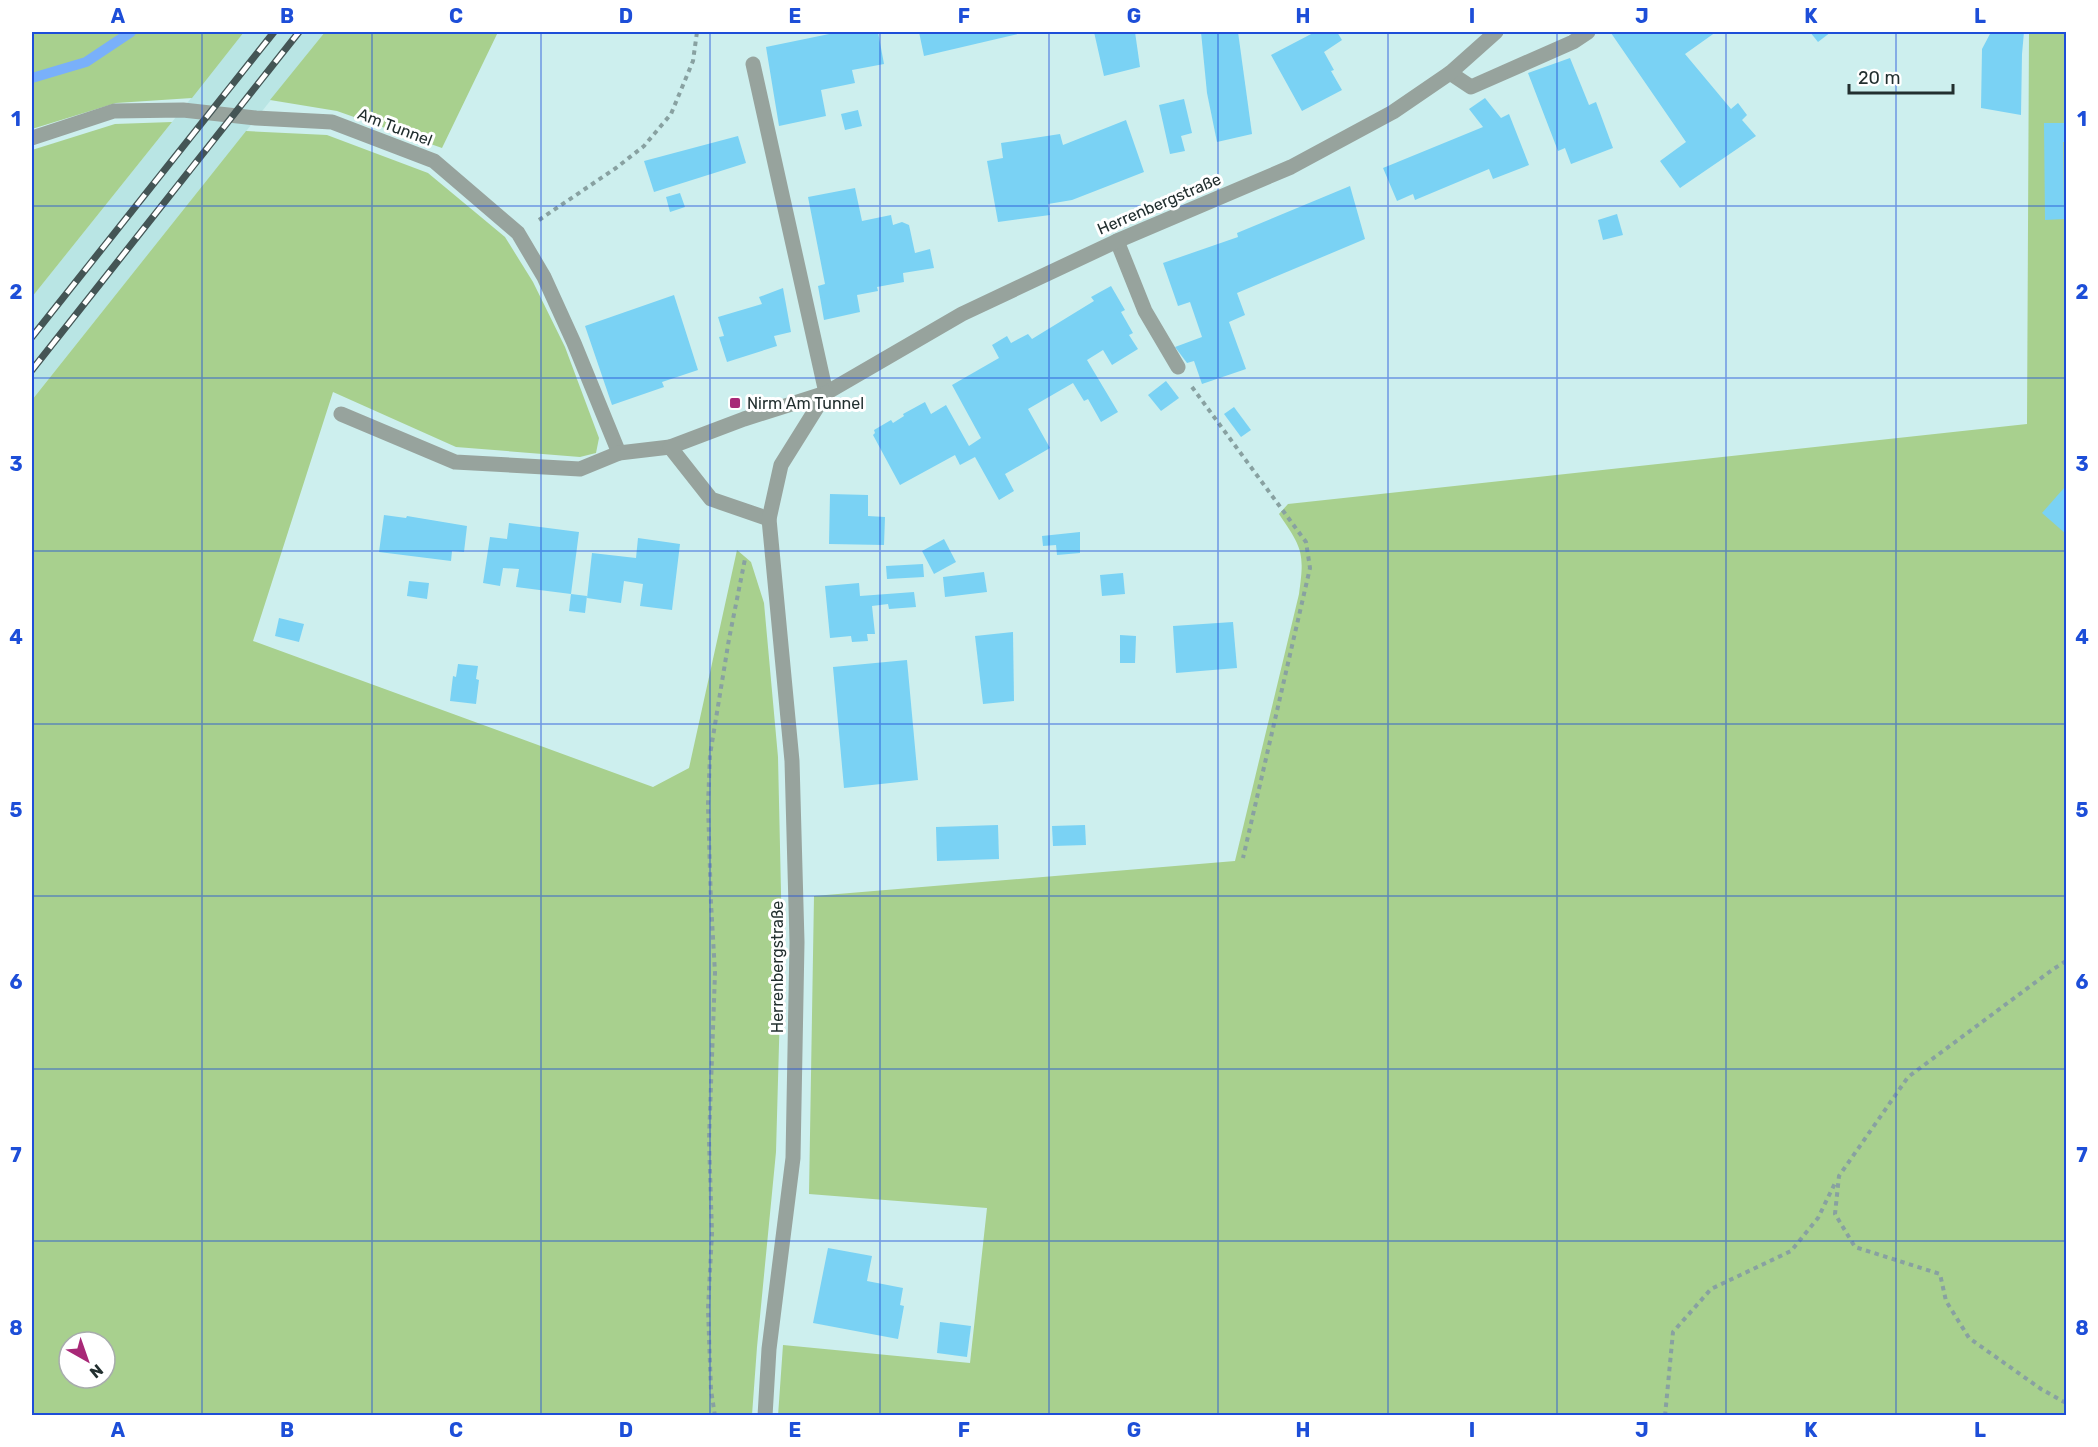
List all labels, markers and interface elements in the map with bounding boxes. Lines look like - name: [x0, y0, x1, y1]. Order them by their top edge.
- text: A: [111, 4, 126, 28]
- text: B: [280, 4, 294, 28]
- text: C: [449, 4, 463, 28]
- text: D: [619, 4, 633, 28]
- text: E: [789, 4, 801, 28]
- text: F: [958, 4, 970, 28]
- text: G: [1127, 4, 1141, 28]
- text: H: [1296, 4, 1310, 28]
- text: I: [1469, 4, 1475, 28]
- text: J: [1635, 4, 1649, 28]
- text: K: [1804, 4, 1818, 28]
- text: L: [1974, 4, 1986, 28]
- scale bar: [1849, 57, 1952, 95]
- text: 20 m: [1858, 67, 1900, 89]
- street label: Am Tunnel: [355, 104, 435, 150]
- text: 1: [11, 107, 21, 131]
- text: 1: [2077, 107, 2087, 131]
- street label: Herrenbergstraße: [1094, 169, 1224, 239]
- text: 2: [10, 280, 23, 304]
- text: 2: [2076, 280, 2089, 304]
- place label: Nirm Am Tunnel: [747, 394, 864, 413]
- marker: Nirm Am Tunnel: [728, 396, 742, 410]
- text: 3: [9, 452, 23, 476]
- text: 3: [2075, 452, 2089, 476]
- text: 4: [9, 625, 23, 649]
- text: 4: [2075, 625, 2089, 649]
- text: 5: [10, 798, 23, 822]
- text: 5: [2076, 798, 2089, 822]
- street label: Herrenbergstraße: [768, 901, 787, 1033]
- text: 6: [9, 970, 23, 994]
- text: 6: [2075, 970, 2089, 994]
- text: 7: [10, 1143, 22, 1167]
- text: 7: [2076, 1143, 2088, 1167]
- text: 8: [9, 1316, 23, 1340]
- text: 8: [2075, 1316, 2089, 1340]
- north arrow: [57, 1330, 117, 1390]
- text: N: [86, 1360, 107, 1382]
- text: A: [111, 1418, 126, 1442]
- text: B: [280, 1418, 294, 1442]
- text: C: [449, 1418, 463, 1442]
- text: D: [619, 1418, 633, 1442]
- text: E: [789, 1418, 801, 1442]
- text: F: [958, 1418, 970, 1442]
- text: G: [1127, 1418, 1141, 1442]
- text: H: [1296, 1418, 1310, 1442]
- text: I: [1469, 1418, 1475, 1442]
- text: J: [1635, 1418, 1649, 1442]
- text: K: [1804, 1418, 1818, 1442]
- text: L: [1974, 1418, 1986, 1442]

